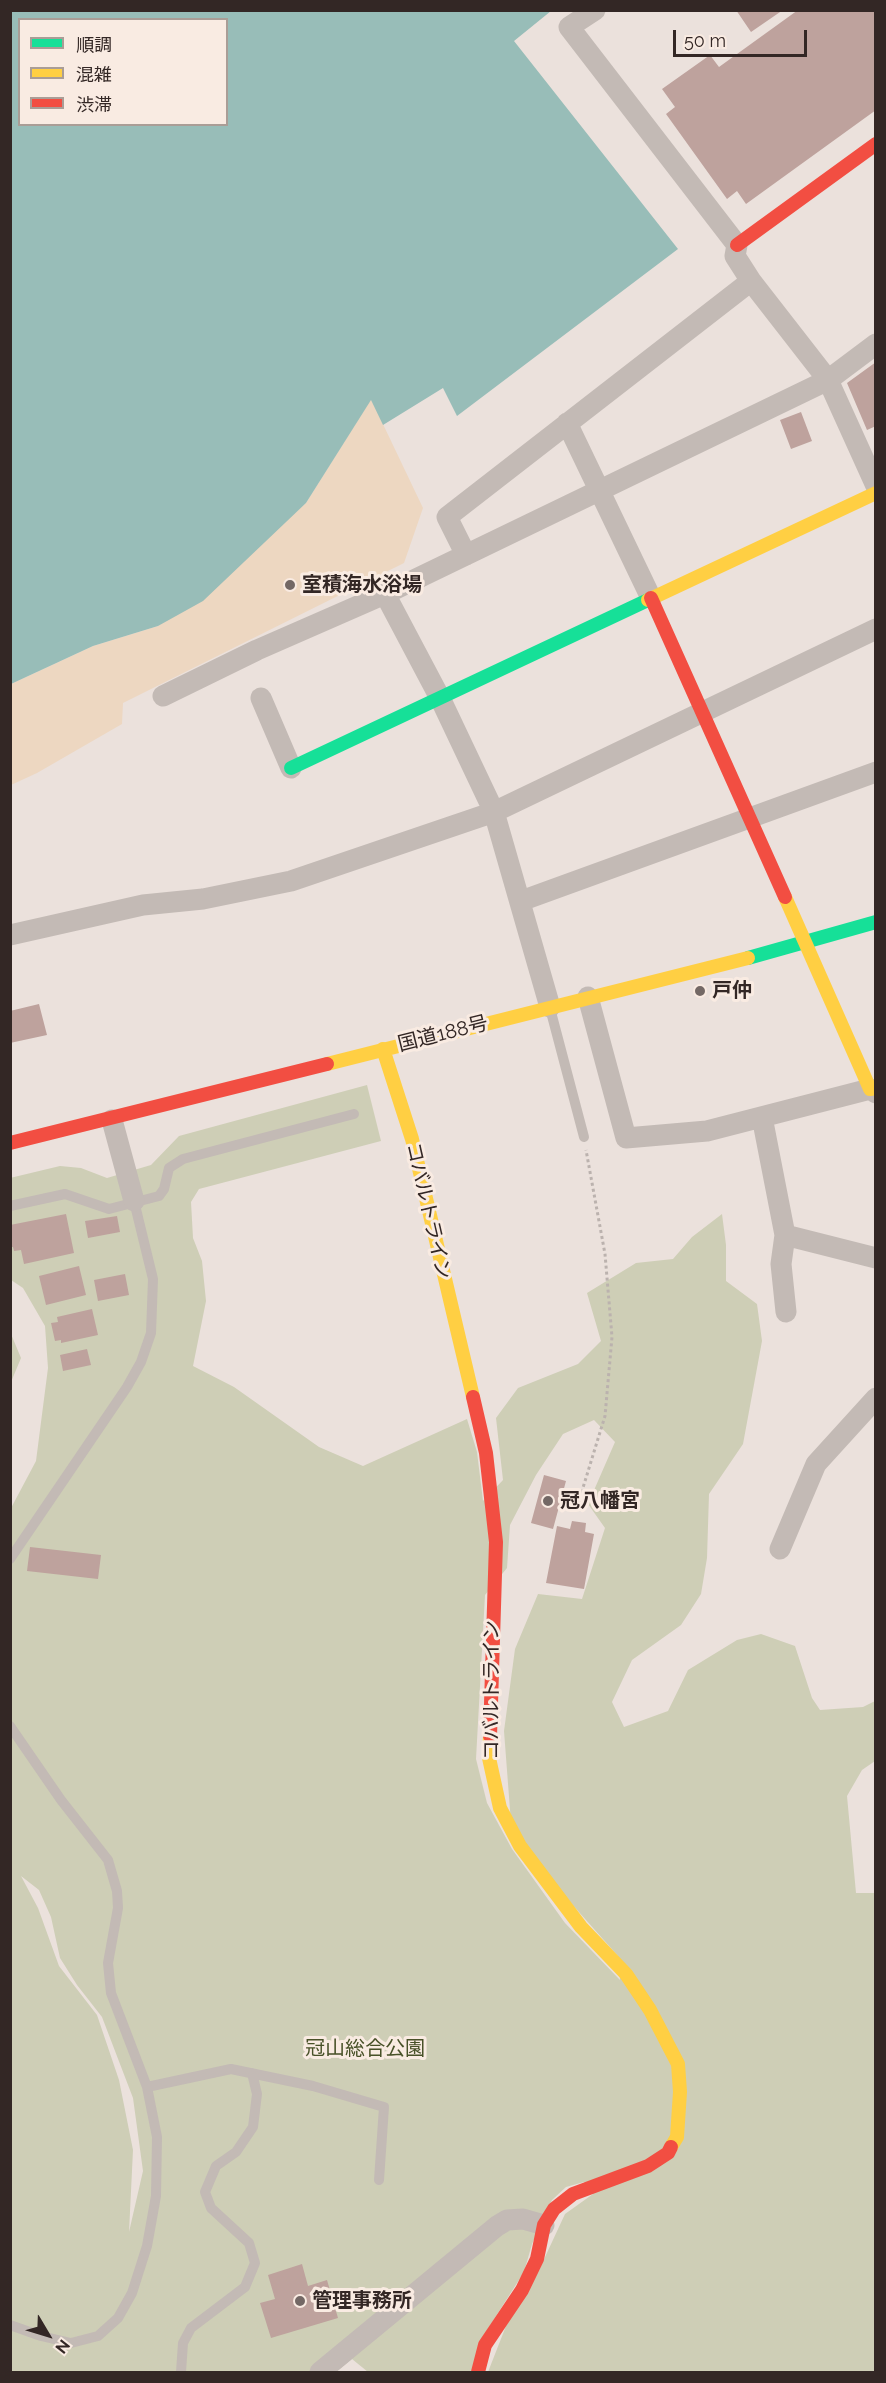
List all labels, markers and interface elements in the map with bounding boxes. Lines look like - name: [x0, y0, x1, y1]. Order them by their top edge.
- legend: [18, 18, 228, 126]
- scale bar: [676, 18, 810, 56]
- text: 50 m: [684, 30, 726, 51]
- text: 順調: [76, 34, 112, 55]
- text: 混雑: [76, 64, 112, 85]
- text: 渋滞: [76, 94, 112, 115]
- place label: 室積海水浴場: [302, 573, 422, 597]
- marker: 室積海水浴場: [283, 578, 297, 592]
- place label: 戸仲: [712, 979, 752, 1003]
- marker: 戸仲: [693, 984, 707, 998]
- street label: 国道188号: [395, 1011, 491, 1057]
- street label: コバルトライン: [401, 1140, 455, 1282]
- place label: 冠八幡宮: [560, 1489, 640, 1513]
- marker: 冠八幡宮: [541, 1494, 555, 1508]
- street label: コバルトライン: [480, 1620, 504, 1760]
- park label: 冠山総合公園: [305, 2037, 425, 2061]
- place label: 管理事務所: [312, 2289, 412, 2313]
- marker: 管理事務所: [293, 2294, 307, 2308]
- north arrow: [18, 2305, 78, 2365]
- text: N: [51, 2336, 74, 2357]

